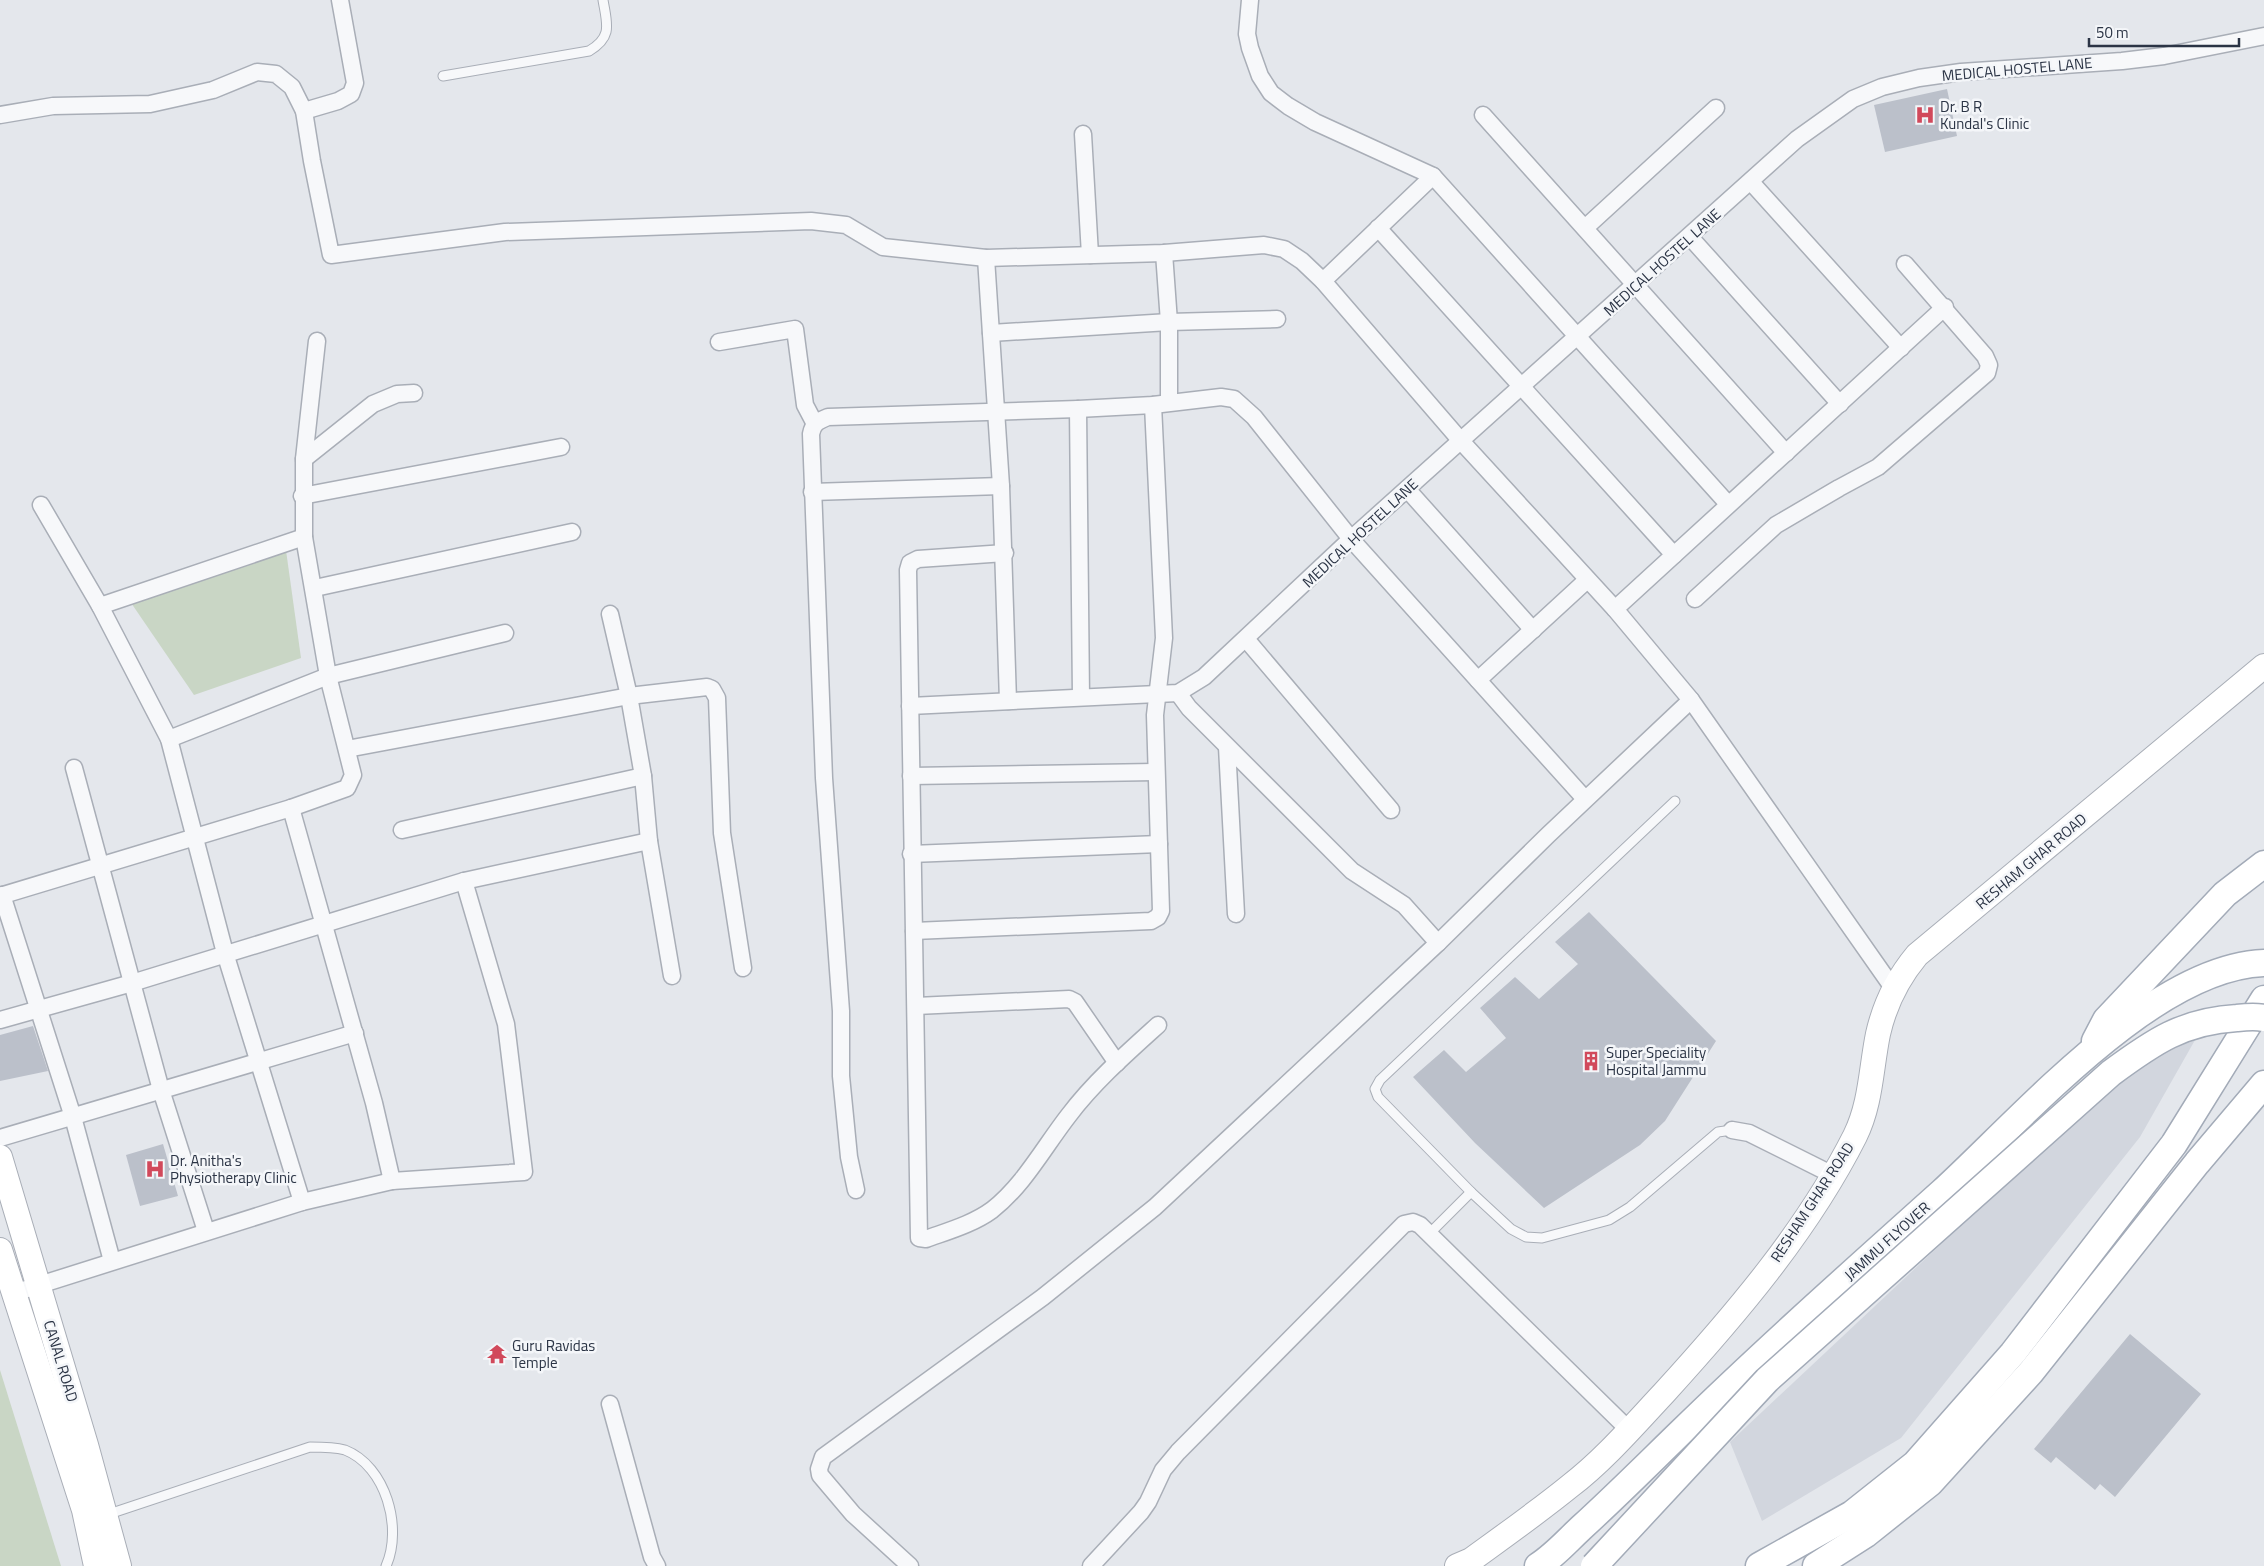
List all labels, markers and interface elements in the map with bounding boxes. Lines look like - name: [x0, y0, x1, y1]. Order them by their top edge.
- scale bar: [2089, 15, 2239, 47]
- text: 50 m: [2096, 21, 2129, 44]
- street label: MEDICAL HOSTEL LANE: [1941, 51, 2093, 87]
- place label: Dr. B R Kundal's Clinic: [1940, 95, 2029, 135]
- hospital icon: Dr. B R Kundal's Clinic: [1914, 104, 1936, 126]
- street label: MEDICAL HOSTEL LANE: [1598, 203, 1726, 321]
- street label: MEDICAL HOSTEL LANE: [1297, 473, 1423, 593]
- street label: RESHAM GHAR ROAD: [1970, 808, 2092, 914]
- place label: Super Speciality Hospital Jammu: [1606, 1041, 1707, 1081]
- building icon: Super Speciality Hospital Jammu: [1580, 1050, 1602, 1072]
- street label: RESHAM GHAR ROAD: [1764, 1137, 1860, 1267]
- place label: Dr. Anitha's Physiotherapy Clinic: [170, 1149, 297, 1189]
- hospital icon: Dr. Anitha's Physiotherapy Clinic: [144, 1158, 166, 1180]
- street label: JAMMU FLYOVER: [1839, 1196, 1935, 1286]
- street label: CANAL ROAD: [38, 1317, 84, 1405]
- place label: Guru Ravidas Temple: [512, 1334, 595, 1374]
- temple icon: Guru Ravidas Temple: [486, 1343, 508, 1365]

